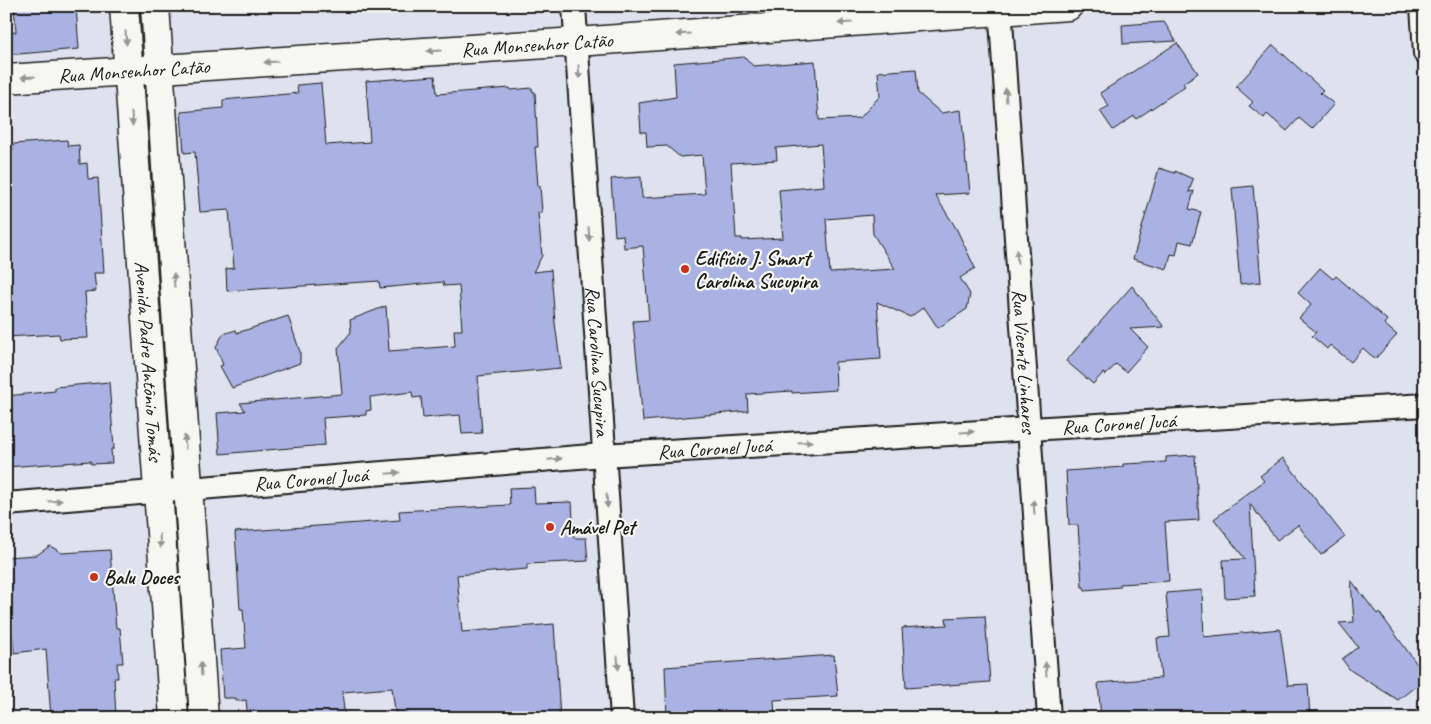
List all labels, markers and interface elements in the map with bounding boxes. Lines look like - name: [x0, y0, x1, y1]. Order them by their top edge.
- one-way arrow: [837, 19, 853, 27]
- street label: Rua Monsenhor Catão: [460, 27, 614, 62]
- one-way arrow: [123, 31, 131, 47]
- one-way arrow: [675, 31, 691, 39]
- one-way arrow: [425, 48, 441, 56]
- street label: Rua Monsenhor Catão: [57, 53, 211, 88]
- one-way arrow: [263, 58, 279, 66]
- one-way arrow: [575, 65, 583, 81]
- one-way arrow: [20, 74, 36, 82]
- one-way arrow: [1001, 87, 1009, 103]
- one-way arrow: [129, 112, 137, 128]
- one-way arrow: [586, 227, 594, 243]
- place label: Edifício J. Smart Carolina Sucupira: [695, 246, 819, 294]
- one-way arrow: [1012, 249, 1020, 265]
- street label: Avenida Padre Antônio Tomás: [129, 260, 169, 464]
- marker: Edifício J. Smart Carolina Sucupira: [679, 263, 691, 275]
- one-way arrow: [169, 271, 177, 287]
- street label: Rua Carolina Sucupira: [580, 285, 616, 438]
- street label: Rua Vicente Linhares: [1007, 288, 1042, 436]
- street label: Rua Coronel Jucá: [1061, 408, 1179, 440]
- one-way arrow: [959, 428, 975, 436]
- street label: Rua Coronel Jucá: [657, 432, 775, 464]
- one-way arrow: [180, 434, 188, 450]
- one-way arrow: [797, 438, 813, 446]
- one-way arrow: [547, 455, 563, 463]
- street label: Rua Coronel Jucá: [253, 462, 371, 496]
- one-way arrow: [386, 469, 402, 477]
- one-way arrow: [603, 494, 611, 510]
- one-way arrow: [47, 496, 63, 504]
- one-way arrow: [1030, 499, 1038, 515]
- place label: Amável Pet: [560, 515, 638, 540]
- marker: Amável Pet: [544, 521, 556, 533]
- one-way arrow: [157, 534, 165, 550]
- place label: Balu Doces: [104, 565, 181, 590]
- marker: Balu Doces: [88, 571, 100, 583]
- one-way arrow: [614, 656, 622, 672]
- one-way arrow: [196, 661, 204, 677]
- one-way arrow: [1042, 661, 1050, 677]

